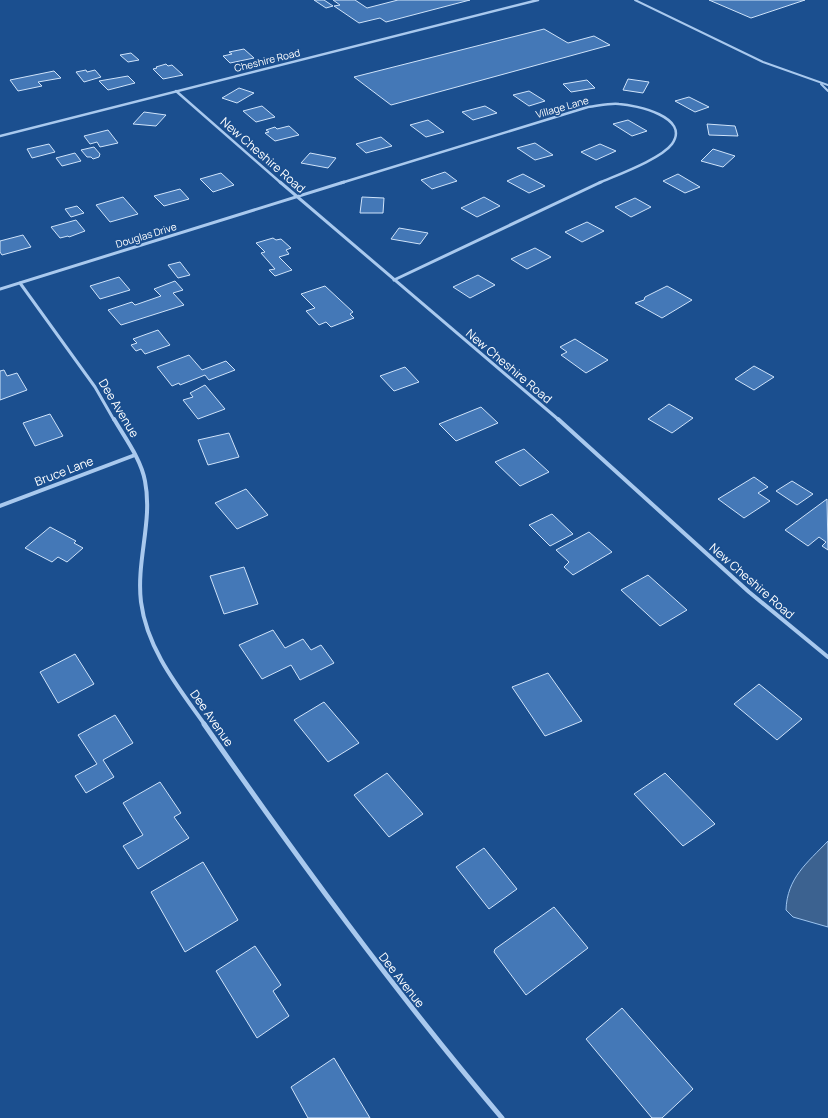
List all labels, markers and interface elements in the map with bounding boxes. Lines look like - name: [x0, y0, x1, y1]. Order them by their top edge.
- street label: Cheshire Road: [233, 45, 302, 75]
- street label: Village Lane: [534, 93, 590, 121]
- street label: New Cheshire Road: [217, 113, 309, 197]
- street label: Douglas Drive: [114, 219, 178, 251]
- street label: New Cheshire Road: [462, 325, 556, 407]
- street label: Dee Avenue: [95, 376, 143, 440]
- street label: Bruce Lane: [32, 452, 96, 490]
- street label: New Cheshire Road: [706, 539, 798, 623]
- street label: Dee Avenue: [186, 686, 238, 750]
- street label: Dee Avenue: [375, 949, 429, 1011]

